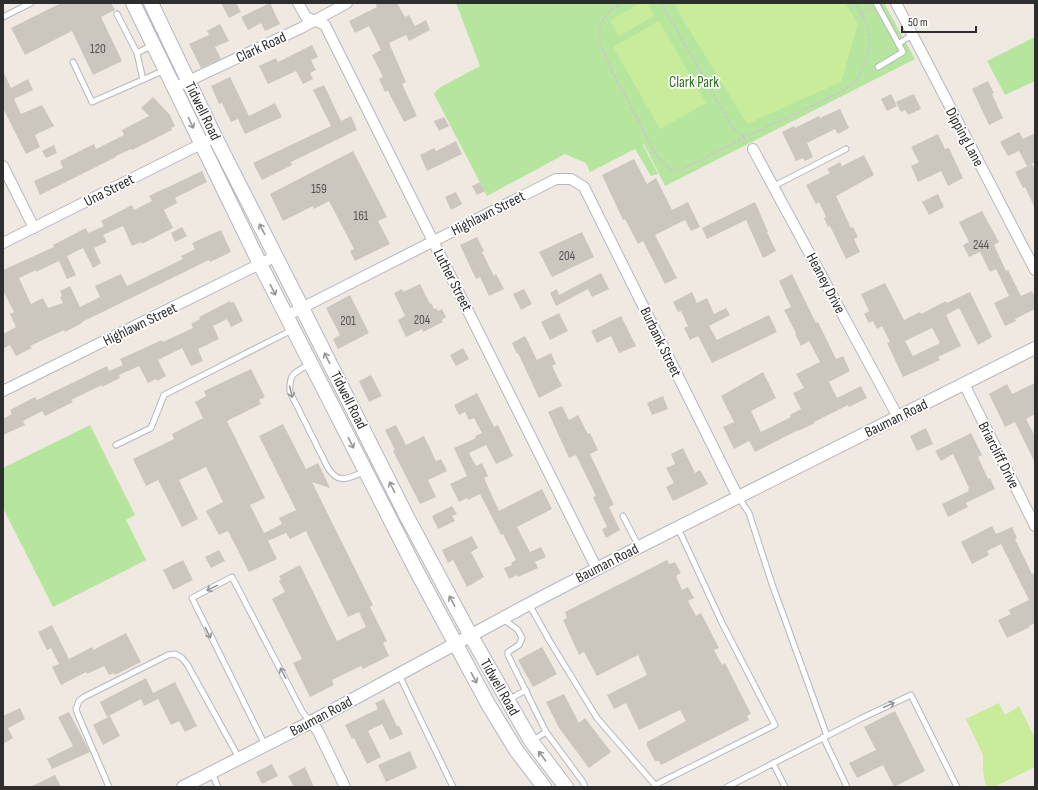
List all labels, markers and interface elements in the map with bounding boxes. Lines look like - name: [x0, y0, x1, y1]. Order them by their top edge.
- scale bar: [902, 8, 976, 34]
- text: 50 m: [908, 15, 928, 30]
- street label: Clark Road: [233, 28, 289, 67]
- house number: 120: [90, 41, 106, 57]
- park label: Clark Park: [669, 73, 719, 92]
- street label: Tidwell Road: [180, 79, 225, 143]
- street label: Dipping Lane: [941, 105, 988, 170]
- one-way arrow: [188, 116, 195, 128]
- street label: Una Street: [81, 170, 138, 211]
- house number: 159: [311, 181, 327, 197]
- street label: Highlawn Street: [448, 187, 529, 240]
- house number: 161: [354, 208, 369, 224]
- one-way arrow: [258, 223, 266, 235]
- house number: 244: [973, 237, 990, 253]
- street label: Luther Street: [429, 246, 476, 315]
- house number: 204: [559, 248, 576, 264]
- street label: Heaney Drive: [802, 250, 849, 317]
- one-way arrow: [270, 283, 277, 295]
- street label: Highlawn Street: [100, 298, 181, 351]
- street label: Burbank Street: [635, 304, 686, 381]
- house number: 204: [414, 312, 431, 328]
- house number: 201: [340, 313, 356, 329]
- one-way arrow: [323, 352, 330, 364]
- street label: Tidwell Road: [326, 368, 371, 432]
- one-way arrow: [288, 385, 296, 398]
- street label: Bauman Road: [862, 395, 931, 442]
- street label: Briarcliff Drive: [974, 419, 1024, 492]
- one-way arrow: [348, 437, 355, 449]
- one-way arrow: [388, 481, 395, 493]
- street label: Bauman Road: [573, 540, 642, 587]
- one-way arrow: [206, 584, 218, 592]
- one-way arrow: [448, 596, 456, 608]
- one-way arrow: [205, 627, 213, 639]
- street label: Tidwell Road: [476, 655, 523, 719]
- one-way arrow: [278, 668, 286, 680]
- one-way arrow: [471, 672, 478, 684]
- street label: Bauman Road: [287, 692, 356, 741]
- one-way arrow: [882, 701, 894, 708]
- one-way arrow: [538, 751, 546, 762]

